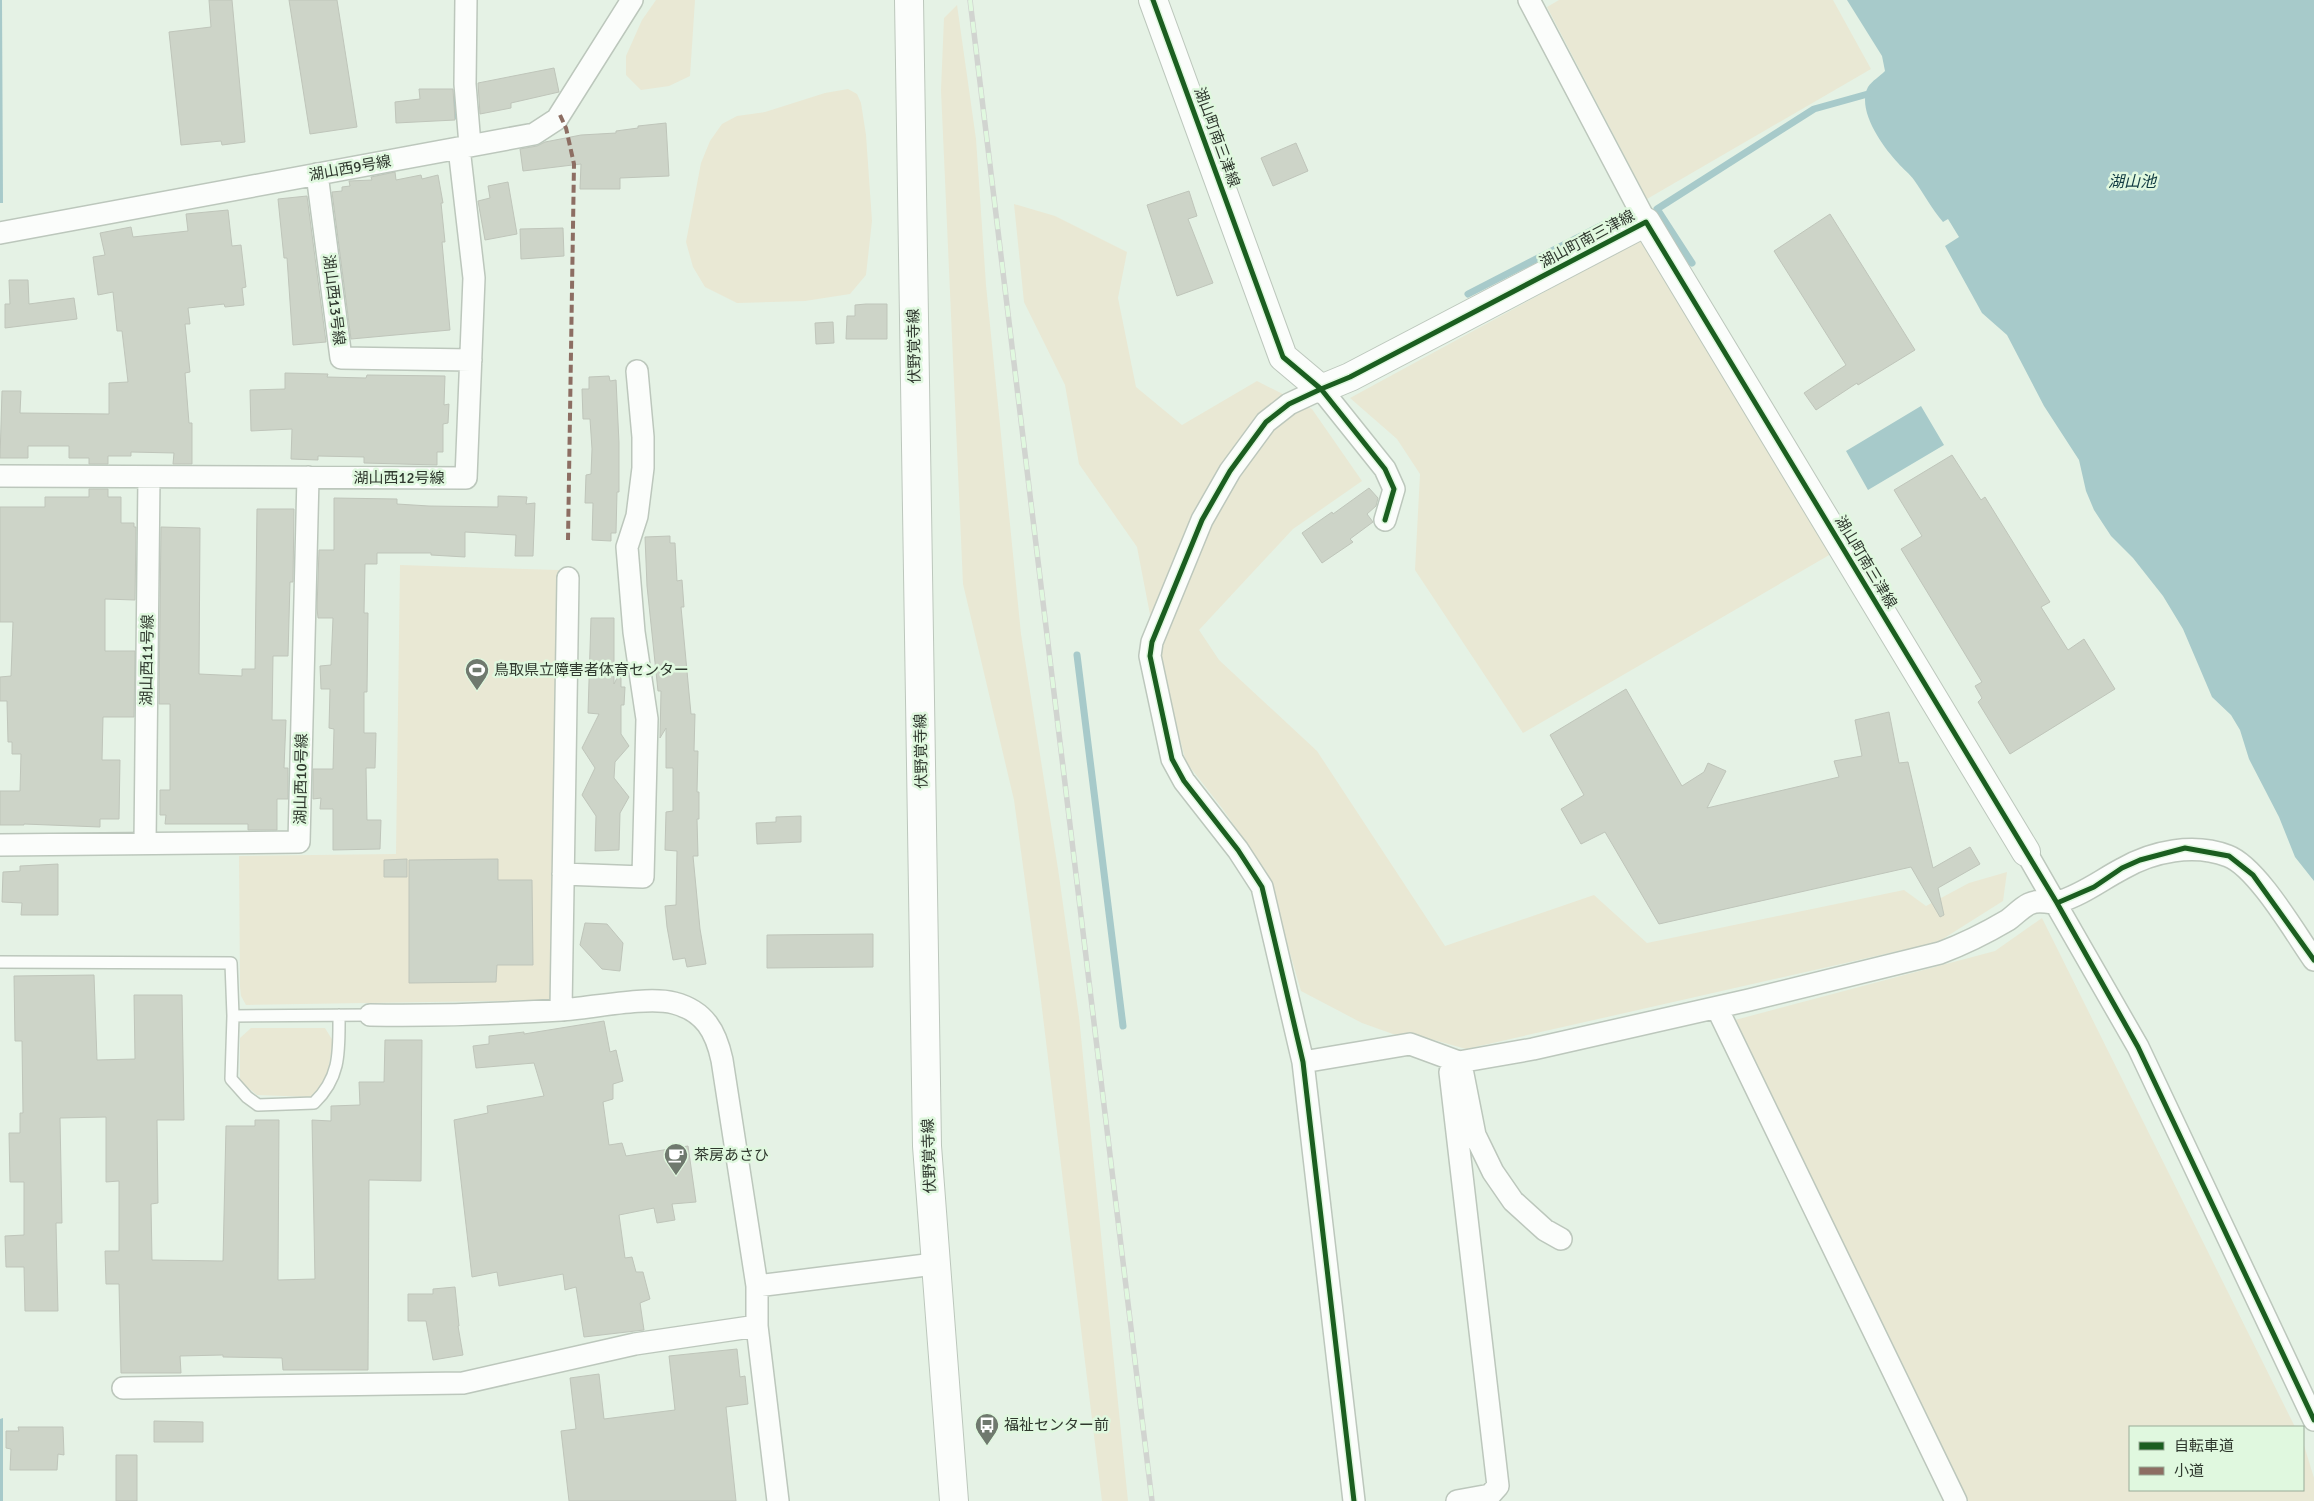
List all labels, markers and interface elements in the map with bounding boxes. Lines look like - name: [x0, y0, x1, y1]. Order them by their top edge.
- street label: 湖山町南三津線: [1191, 85, 1243, 189]
- street label: 湖山西9号線: [308, 152, 392, 184]
- water label: 湖山池: [2108, 172, 2158, 192]
- street label: 湖山町南三津線: [1536, 206, 1638, 272]
- street label: 湖山西13号線: [320, 254, 348, 346]
- street label: 伏野覚寺線: [904, 308, 924, 384]
- street label: 湖山西12号線: [353, 469, 445, 487]
- street label: 湖山町南三津線: [1831, 512, 1901, 612]
- street label: 湖山西11号線: [137, 614, 157, 706]
- sports icon: 鳥取県立障害者体育センター: [464, 657, 490, 691]
- place label: 鳥取県立障害者体育センター: [494, 661, 689, 679]
- street label: 伏野覚寺線: [911, 713, 931, 789]
- street label: 湖山西10号線: [291, 733, 311, 825]
- street label: 伏野覚寺線: [919, 1118, 939, 1194]
- cafe icon: 茶房あさひ: [663, 1142, 689, 1176]
- place label: 茶房あさひ: [694, 1146, 769, 1164]
- bus stop icon: 福祉センター前: [974, 1412, 1000, 1446]
- place label: 福祉センター前: [1004, 1416, 1109, 1434]
- legend: [2129, 1426, 2304, 1491]
- text: 自転車道: [2174, 1437, 2234, 1455]
- text: 小道: [2174, 1462, 2204, 1480]

